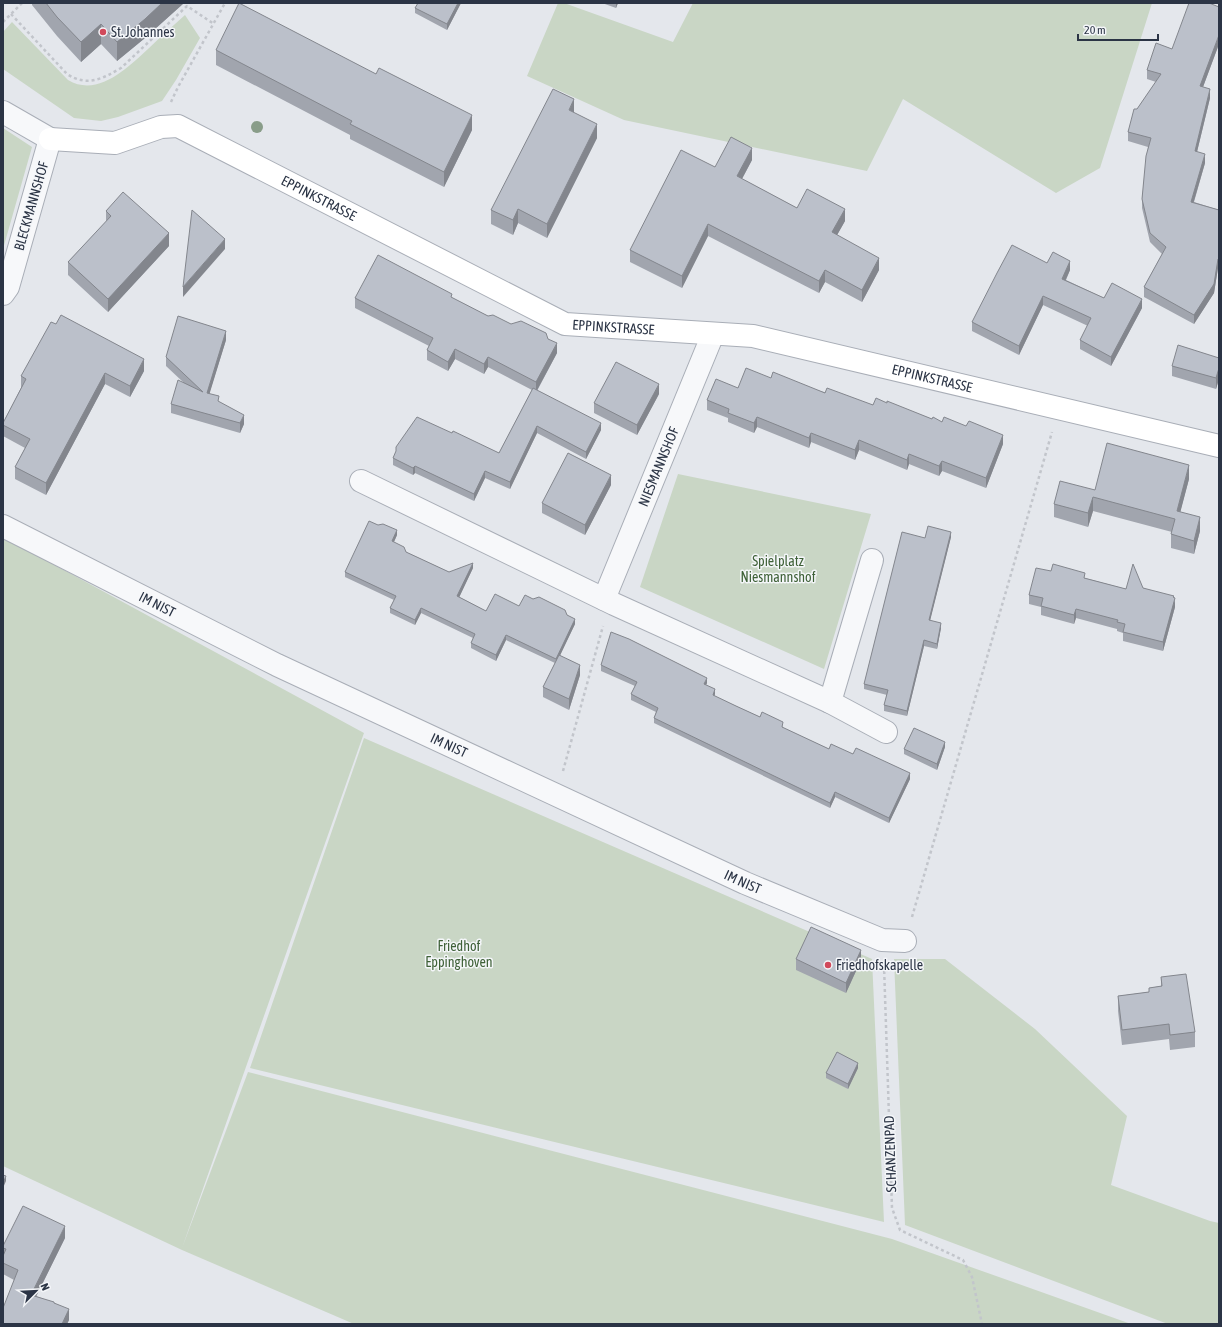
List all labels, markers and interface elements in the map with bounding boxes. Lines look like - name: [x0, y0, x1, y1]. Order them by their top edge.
- scale bar: [1078, 16, 1158, 42]
- text: 20 m: [1084, 23, 1106, 37]
- place label: St. Johannes: [111, 24, 175, 40]
- marker: St. Johannes: [98, 27, 108, 37]
- street label: BLECKMANNSHOF: [11, 159, 51, 252]
- street label: EPPINKSTRASSE: [279, 172, 359, 224]
- street label: EPPINKSTRASSE: [572, 316, 655, 338]
- street label: EPPINKSTRASSE: [890, 361, 974, 396]
- street label: NIESMANNSHOF: [635, 424, 682, 509]
- park label: Spielplatz Niesmannshof: [740, 553, 816, 585]
- street label: IM NIST: [136, 588, 178, 620]
- street label: IM NIST: [428, 730, 470, 761]
- street label: IM NIST: [722, 866, 764, 897]
- park label: Friedhof Eppinghoven: [425, 938, 493, 970]
- place label: Friedhofskapelle: [836, 957, 923, 973]
- marker: Friedhofskapelle: [823, 960, 833, 970]
- street label: SCHANZENPAD: [881, 1115, 899, 1193]
- north arrow: [16, 1271, 56, 1311]
- text: N: [38, 1282, 52, 1292]

